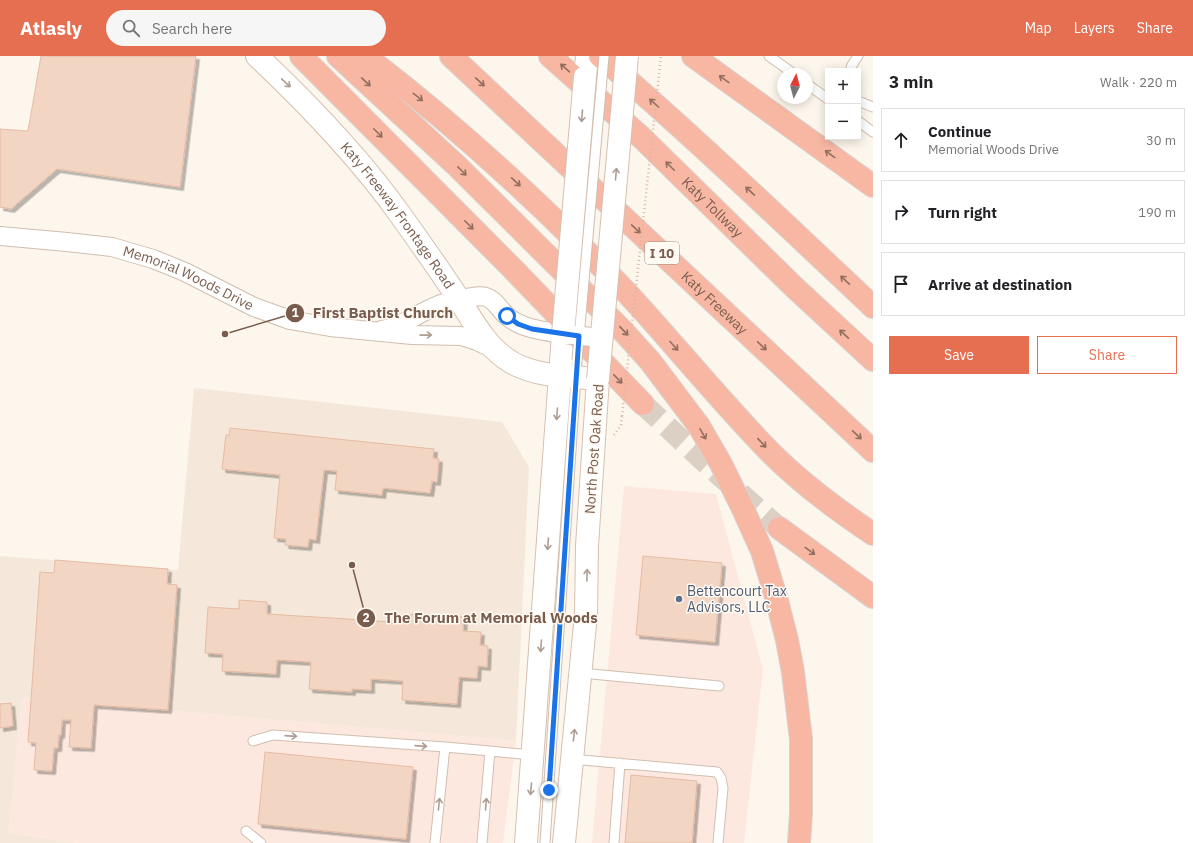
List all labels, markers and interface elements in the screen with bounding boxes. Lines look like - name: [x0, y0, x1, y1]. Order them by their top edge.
- search box: [106, 10, 386, 46]
- text: Atlasly: [20, 16, 82, 40]
- icon: search: [120, 17, 142, 39]
- text: Search here: [152, 19, 232, 38]
- text: Map: [1025, 19, 1052, 37]
- text: Layers: [1074, 19, 1115, 37]
- text: Share: [1137, 19, 1173, 37]
- one-way arrow: [559, 64, 570, 73]
- north arrow: [777, 68, 813, 104]
- map controls: [825, 68, 861, 140]
- button: +: [825, 68, 861, 104]
- text: 3 min: [889, 71, 933, 93]
- text: Walk · 220 m: [1100, 74, 1177, 91]
- one-way arrow: [719, 75, 730, 83]
- one-way arrow: [475, 77, 485, 87]
- one-way arrow: [280, 78, 290, 87]
- one-way arrow: [361, 78, 371, 87]
- one-way arrow: [412, 93, 423, 102]
- one-way arrow: [649, 98, 659, 108]
- button: −: [825, 104, 861, 140]
- one-way arrow: [578, 109, 585, 122]
- text: Continue: [928, 122, 992, 141]
- one-way arrow: [373, 128, 383, 138]
- icon: ahead: [890, 129, 912, 151]
- text: 30 m: [1146, 132, 1176, 149]
- street label: Katy Freeway Frontage Road: [337, 138, 458, 292]
- text: Memorial Woods Drive: [928, 141, 1059, 158]
- one-way arrow: [825, 150, 836, 158]
- one-way arrow: [665, 161, 675, 171]
- one-way arrow: [457, 166, 467, 176]
- one-way arrow: [613, 168, 620, 181]
- street label: Katy Tollway: [678, 173, 747, 241]
- one-way arrow: [511, 178, 521, 187]
- one-way arrow: [745, 186, 755, 196]
- icon: right: [890, 201, 912, 223]
- text: Turn right: [928, 203, 997, 222]
- text: 190 m: [1138, 204, 1176, 221]
- one-way arrow: [464, 220, 474, 230]
- one-way arrow: [631, 224, 641, 233]
- street label: Memorial Woods Drive: [121, 242, 257, 314]
- road number: I 10: [645, 242, 679, 264]
- street label: Katy Freeway: [678, 267, 752, 338]
- icon: arrive: [890, 273, 912, 295]
- text: Arrive at destination: [928, 275, 1072, 294]
- one-way arrow: [840, 276, 850, 285]
- callout: First Baptist Church: [285, 300, 462, 327]
- text: First Baptist Church: [313, 303, 453, 322]
- text: 1: [291, 305, 299, 320]
- route start: [498, 307, 516, 325]
- one-way arrow: [619, 326, 628, 336]
- one-way arrow: [839, 329, 849, 339]
- one-way arrow: [419, 331, 432, 339]
- button: Save: [889, 336, 1029, 374]
- button: Share: [1037, 336, 1177, 374]
- one-way arrow: [670, 341, 679, 352]
- one-way arrow: [757, 342, 767, 351]
- one-way arrow: [613, 374, 623, 384]
- street label: North Post Oak Road: [580, 383, 608, 515]
- one-way arrow: [553, 407, 560, 420]
- one-way arrow: [700, 428, 708, 440]
- one-way arrow: [851, 430, 861, 439]
- one-way arrow: [757, 438, 766, 448]
- one-way arrow: [544, 537, 551, 550]
- one-way arrow: [804, 547, 815, 555]
- one-way arrow: [583, 569, 591, 582]
- place label: Bettencourt Tax Advisors, LLC: [687, 582, 787, 616]
- marker: Bettencourt Tax Advisors, LLC: [674, 594, 684, 604]
- callout: The Forum at Memorial Woods: [356, 604, 605, 631]
- text: The Forum at Memorial Woods: [384, 608, 598, 627]
- text: 2: [362, 610, 370, 625]
- one-way arrow: [537, 639, 545, 652]
- one-way arrow: [570, 728, 578, 741]
- one-way arrow: [284, 733, 297, 740]
- one-way arrow: [414, 742, 427, 749]
- route end: [540, 781, 558, 799]
- one-way arrow: [527, 782, 534, 795]
- one-way arrow: [435, 798, 443, 811]
- one-way arrow: [482, 798, 489, 811]

